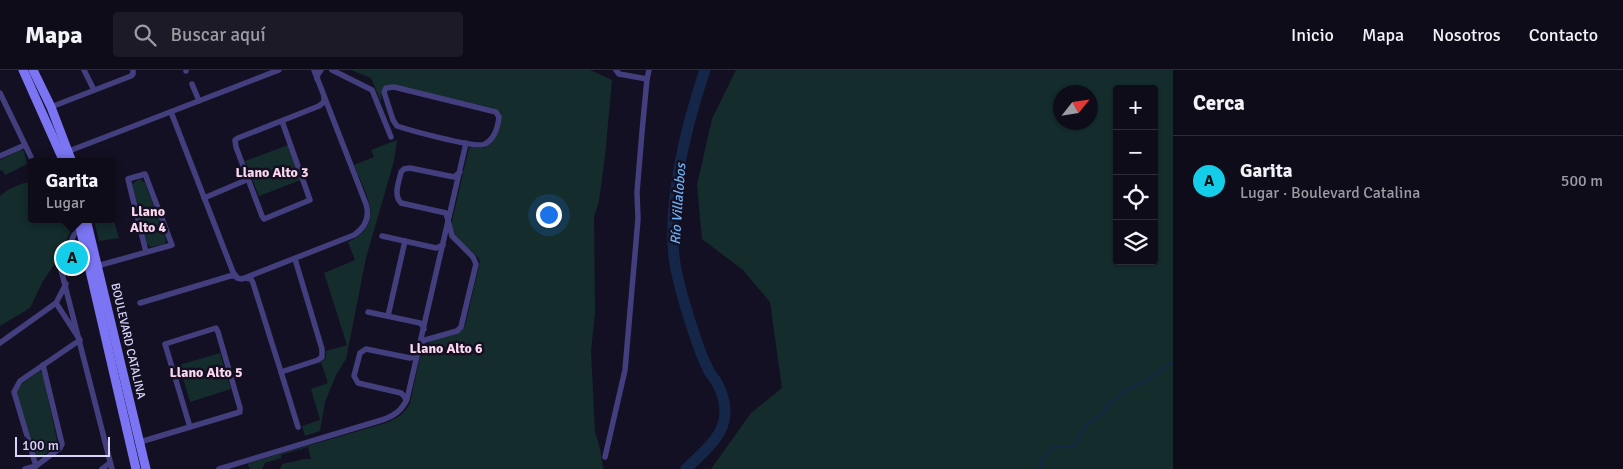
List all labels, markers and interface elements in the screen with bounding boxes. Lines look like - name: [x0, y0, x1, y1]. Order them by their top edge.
- search box: [113, 12, 463, 57]
- text: Mapa: [25, 20, 83, 50]
- icon: search: [131, 21, 159, 49]
- text: Buscar aquí: [171, 23, 266, 47]
- text: Inicio: [1291, 24, 1334, 46]
- text: Mapa: [1362, 24, 1404, 46]
- text: Nosotros: [1432, 24, 1501, 46]
- text: Contacto: [1529, 24, 1598, 46]
- north arrow: [1053, 85, 1098, 130]
- map controls: [1113, 85, 1158, 265]
- button: +: [1113, 85, 1158, 130]
- text: Cerca: [1193, 90, 1245, 116]
- button: −: [1113, 130, 1158, 175]
- popup: [28, 158, 116, 223]
- text: Garita: [1240, 159, 1293, 183]
- water label: Río Villalobos: [667, 161, 689, 245]
- district label: Llano Alto 3: [235, 164, 309, 181]
- text: Garita: [46, 169, 98, 193]
- text: A: [1204, 171, 1214, 191]
- text: 500 m: [1561, 171, 1603, 191]
- button: locate: [1113, 175, 1158, 220]
- text: Lugar · Boulevard Catalina: [1240, 183, 1420, 203]
- text: Lugar: [46, 193, 85, 213]
- your location: [536, 202, 562, 228]
- district label: Llano Alto 4: [130, 203, 166, 236]
- button: layers: [1113, 220, 1158, 265]
- pin: A: [56, 239, 88, 277]
- street label: BOULEVARD CATALINA: [107, 281, 149, 401]
- district label: Llano Alto 6: [409, 340, 483, 357]
- district label: Llano Alto 5: [169, 364, 243, 381]
- scale bar: [15, 434, 110, 457]
- text: 100 m: [22, 437, 59, 454]

